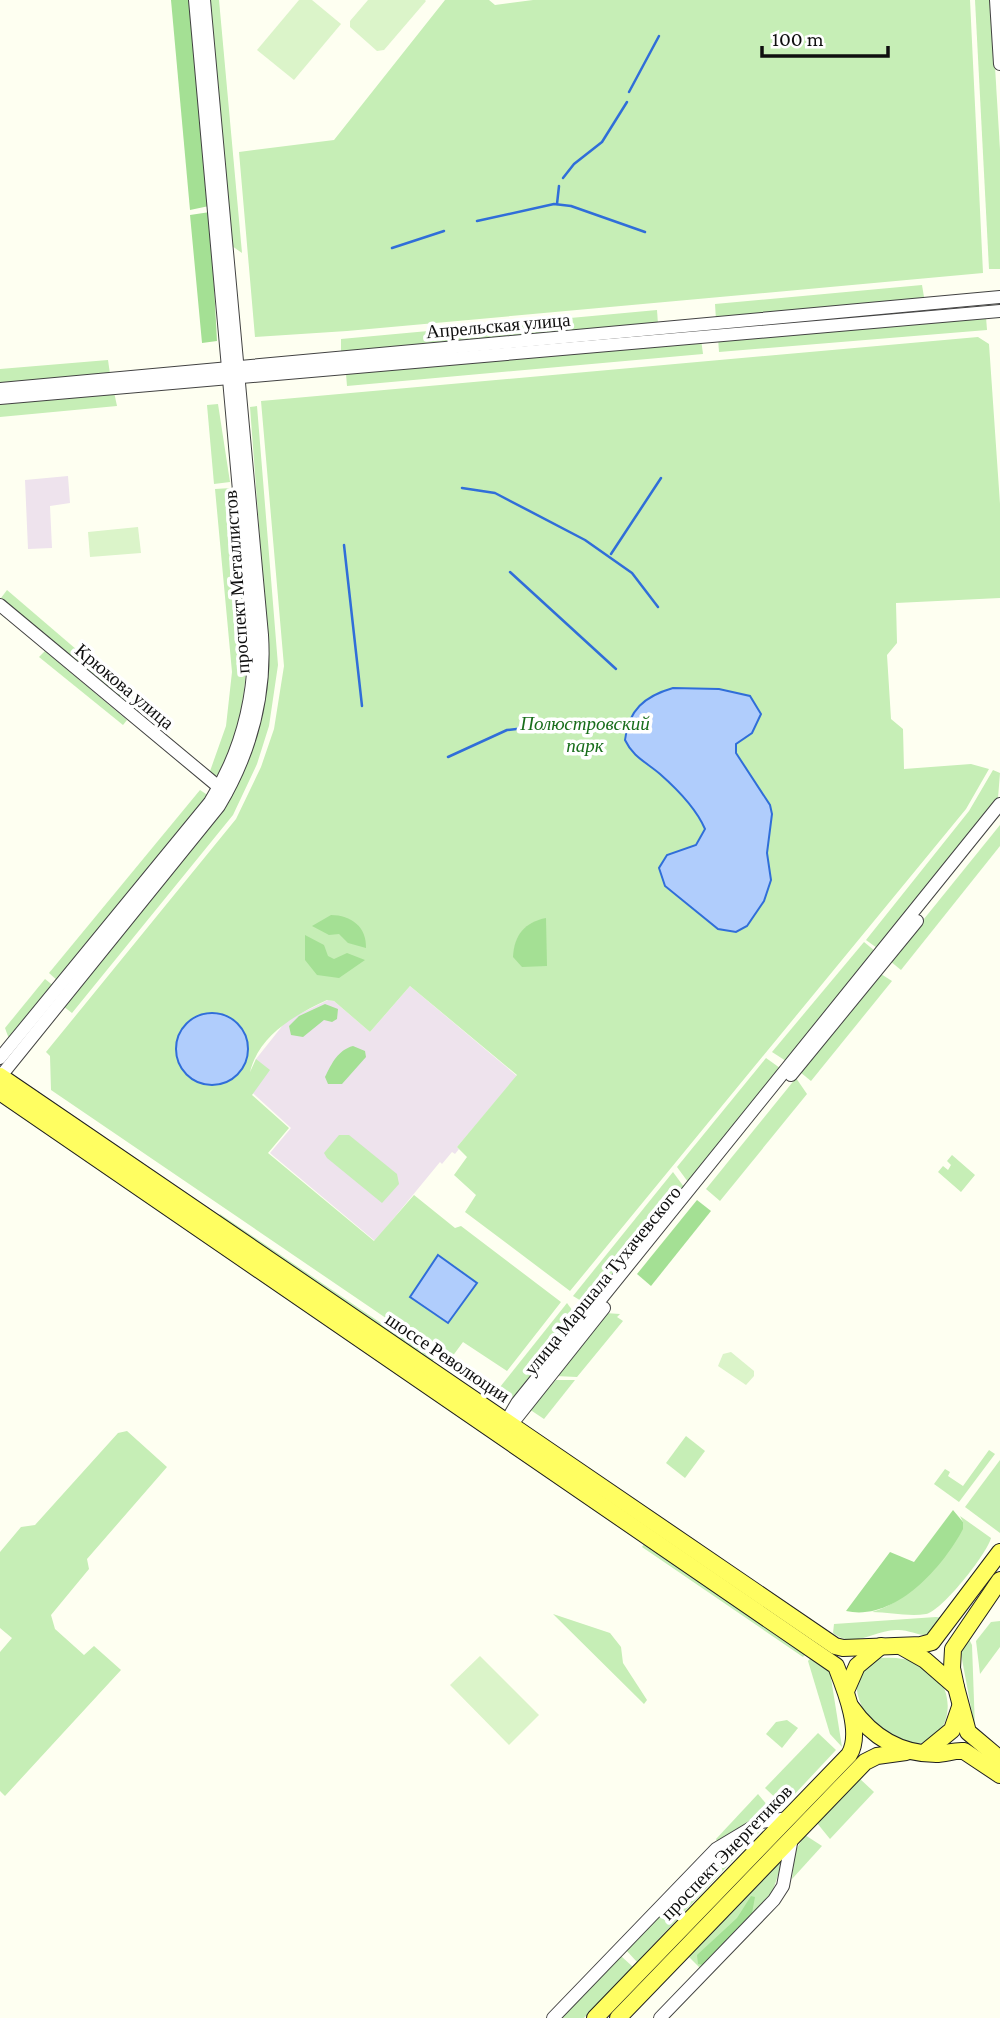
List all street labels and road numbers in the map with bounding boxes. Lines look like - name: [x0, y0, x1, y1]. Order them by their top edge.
- street label: Апрельская улица: [425, 309, 572, 342]
- street label: проспект Металлистов: [220, 490, 253, 674]
- street label: Крюкова улица: [71, 639, 179, 734]
- street label: улица Маршала Тухачевского: [520, 1182, 685, 1379]
- street label: шоссе Революции: [382, 1308, 514, 1407]
- street label: проспект Энергетиков: [657, 1781, 796, 1924]

